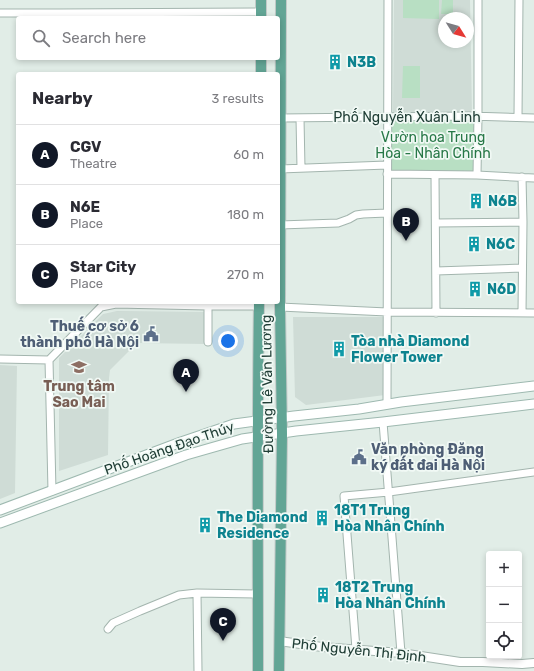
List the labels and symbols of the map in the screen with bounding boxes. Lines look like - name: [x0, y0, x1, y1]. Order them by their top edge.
- north arrow: [438, 12, 474, 48]
- building icon: N3B: [326, 53, 344, 71]
- place label: N3B: [347, 54, 376, 71]
- street label: Phố Nguyễn Xuân Linh: [333, 108, 481, 126]
- park label: Vườn hoa Trung Hòa - Nhân Chính: [375, 129, 491, 162]
- building icon: N6B: [467, 192, 485, 210]
- place label: N6B: [488, 193, 517, 210]
- pin: B: [393, 208, 419, 241]
- building icon: N6C: [465, 235, 483, 253]
- place label: N6C: [486, 236, 515, 253]
- building icon: N6D: [466, 280, 484, 298]
- place label: N6D: [487, 281, 516, 298]
- street label: Đường Lê Văn Lương: [258, 315, 277, 453]
- place label: Thuế cơ sở 6 thành phố Hà Nội: [20, 316, 139, 351]
- public building icon: Thuế cơ sở 6 thành phố Hà Nội: [142, 325, 160, 343]
- your location: [218, 331, 238, 351]
- place label: Tòa nhà Diamond Flower Tower: [351, 333, 469, 366]
- building icon: Tòa nhà Diamond Flower Tower: [330, 340, 348, 358]
- school or university icon: Trung tâm Sao Mai: [70, 358, 88, 376]
- pin: A: [173, 359, 199, 392]
- place label: Trung tâm Sao Mai: [43, 378, 115, 411]
- street label: Phố Hoàng Đạo Thúy: [102, 417, 237, 479]
- place label: Văn phòng Đăng ký đất đai Hà Nội: [371, 441, 485, 474]
- public building icon: Văn phòng Đăng ký đất đai Hà Nội: [350, 448, 368, 466]
- place label: 18T1 Trung Hòa Nhân Chính: [334, 502, 445, 535]
- place label: The Diamond Residence: [217, 509, 308, 542]
- building icon: 18T1 Trung Hòa Nhân Chính: [313, 509, 331, 527]
- building icon: The Diamond Residence: [196, 516, 214, 534]
- place label: 18T2 Trung Hòa Nhân Chính: [335, 579, 446, 612]
- building icon: 18T2 Trung Hòa Nhân Chính: [314, 586, 332, 604]
- pin: C: [210, 608, 236, 641]
- street label: Phố Nguyễn Thị Định: [291, 634, 427, 666]

